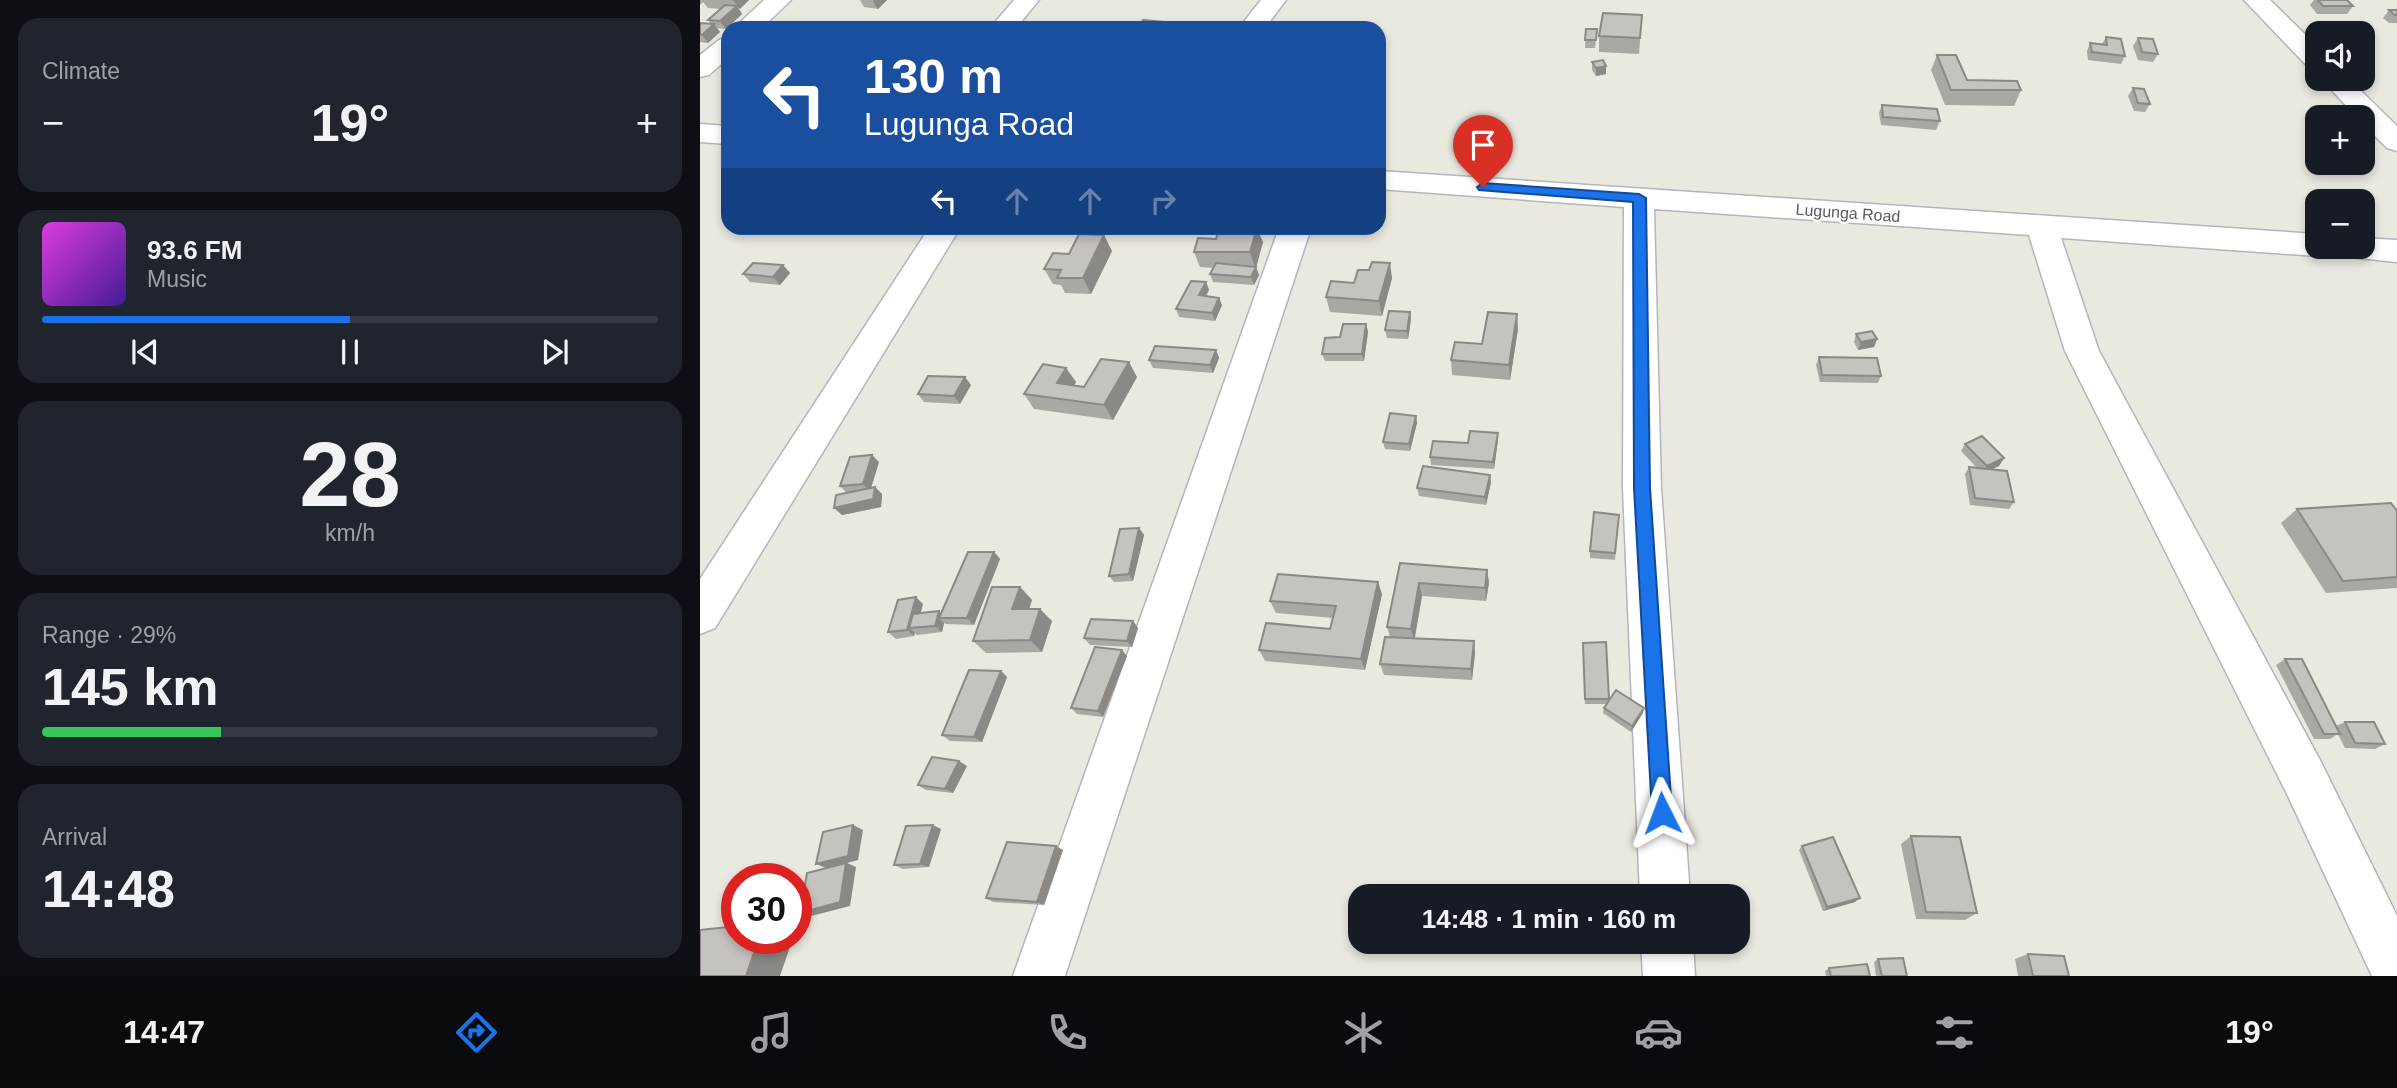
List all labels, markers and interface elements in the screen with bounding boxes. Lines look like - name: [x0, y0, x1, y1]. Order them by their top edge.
- map controls: [2305, 21, 2375, 259]
- button: sound: [2305, 21, 2375, 91]
- icon: left: [749, 49, 840, 140]
- text: 130 m: [864, 49, 1003, 103]
- text: Climate: [42, 58, 120, 84]
- text: 19°: [311, 94, 389, 152]
- text: −: [42, 102, 64, 144]
- text: +: [636, 102, 658, 144]
- button: +: [2305, 105, 2375, 175]
- text: Lugunga Road: [864, 106, 1074, 142]
- pin: [1453, 115, 1513, 187]
- icon: arrive: [1464, 126, 1502, 164]
- icon: left: [925, 182, 963, 220]
- icon: ahead: [998, 182, 1036, 220]
- icon: ahead: [1071, 182, 1109, 220]
- icon: right: [1144, 182, 1182, 220]
- button: −: [2305, 189, 2375, 259]
- street label: Lugunga Road: [1795, 201, 1901, 225]
- text: 93.6 FM: [147, 235, 242, 265]
- text: Music: [147, 266, 207, 292]
- icon: previous: [126, 333, 164, 371]
- icon: pause: [331, 333, 369, 371]
- icon: next: [536, 333, 574, 371]
- text: 28: [299, 424, 401, 525]
- text: km/h: [325, 520, 375, 546]
- text: Range · 29%: [42, 622, 176, 648]
- text: 145 km: [42, 658, 218, 716]
- position arrow: [1625, 776, 1699, 850]
- text: Arrival: [42, 824, 107, 850]
- text: 14:48: [42, 860, 175, 918]
- speed limit sign: 30: [721, 863, 812, 954]
- text: 14:48 · 1 min · 160 m: [1422, 904, 1676, 934]
- icon: directions: [452, 1008, 501, 1057]
- icon: music: [747, 1008, 796, 1057]
- icon: phone: [1043, 1008, 1092, 1057]
- icon: climate: [1339, 1008, 1388, 1057]
- icon: car: [1634, 1008, 1683, 1057]
- icon: filters: [1930, 1008, 1979, 1057]
- text: 14:47: [123, 1014, 205, 1050]
- text: 19°: [2225, 1014, 2274, 1050]

